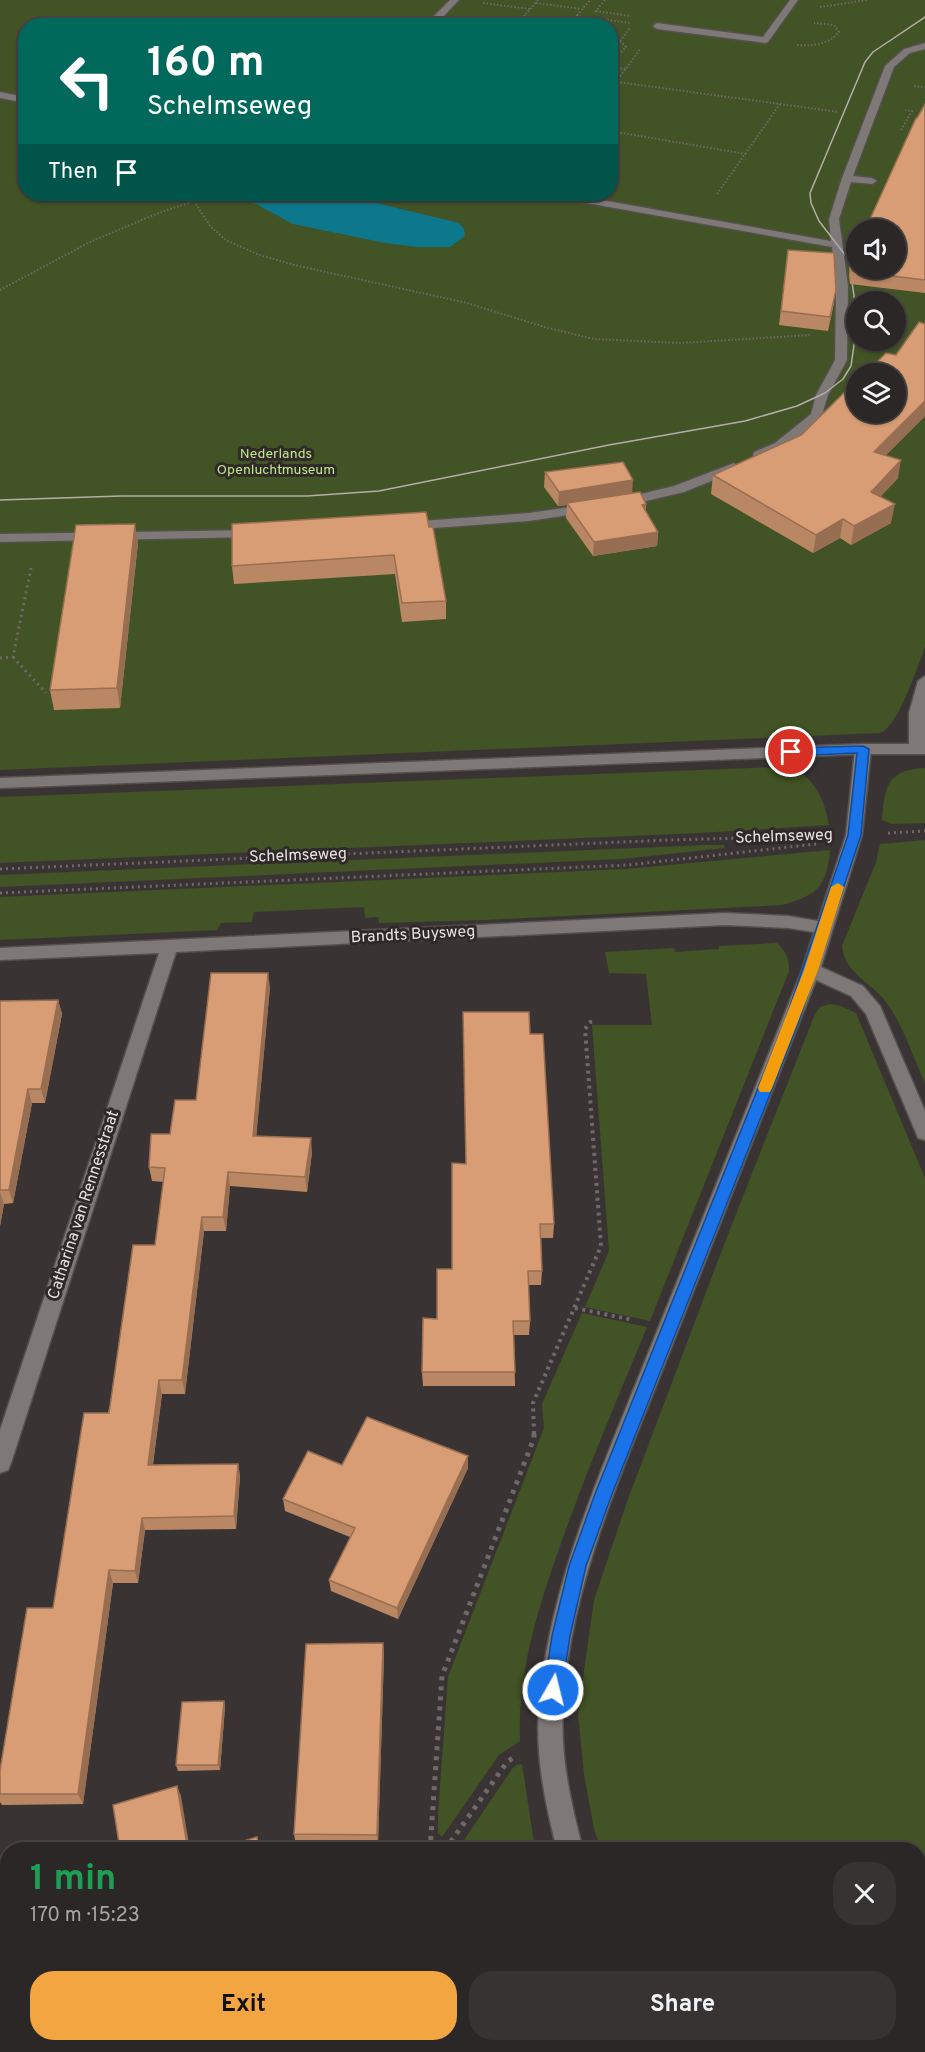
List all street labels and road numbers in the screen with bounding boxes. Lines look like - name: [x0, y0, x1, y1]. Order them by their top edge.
- street label: Schelmseweg: [735, 825, 833, 849]
- street label: Schelmseweg: [249, 844, 347, 868]
- street label: Brandts Buysweg: [350, 922, 476, 948]
- street label: Catharina van Rennesstraat: [44, 1108, 124, 1302]

